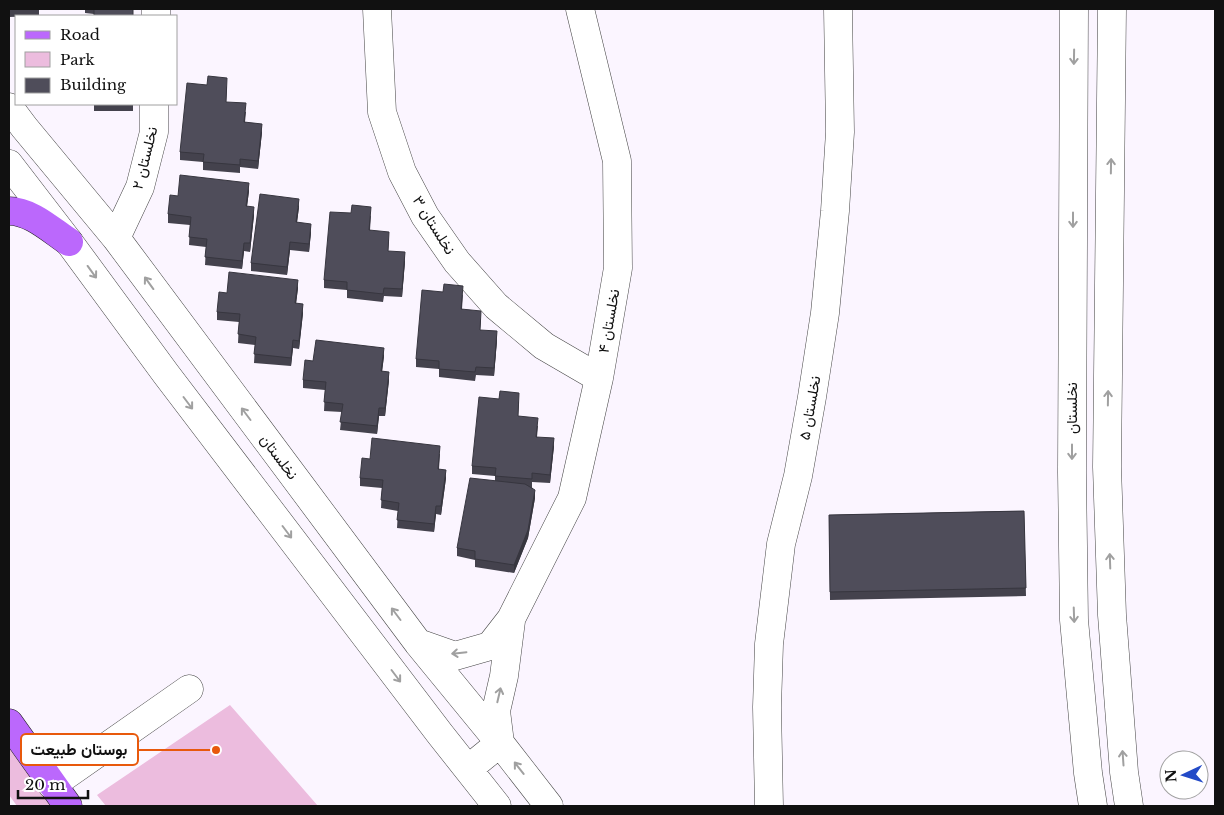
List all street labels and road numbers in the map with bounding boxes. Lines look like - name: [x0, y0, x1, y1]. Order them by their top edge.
- street label: نخلستان ۲: [128, 125, 161, 191]
- street label: نخلستان ۳: [409, 192, 460, 258]
- street label: نخلستان ۴: [594, 287, 623, 354]
- street label: نخلستان ۵: [795, 374, 825, 442]
- street label: نخلستان: [1062, 382, 1081, 434]
- street label: نخلستان: [256, 430, 303, 483]

